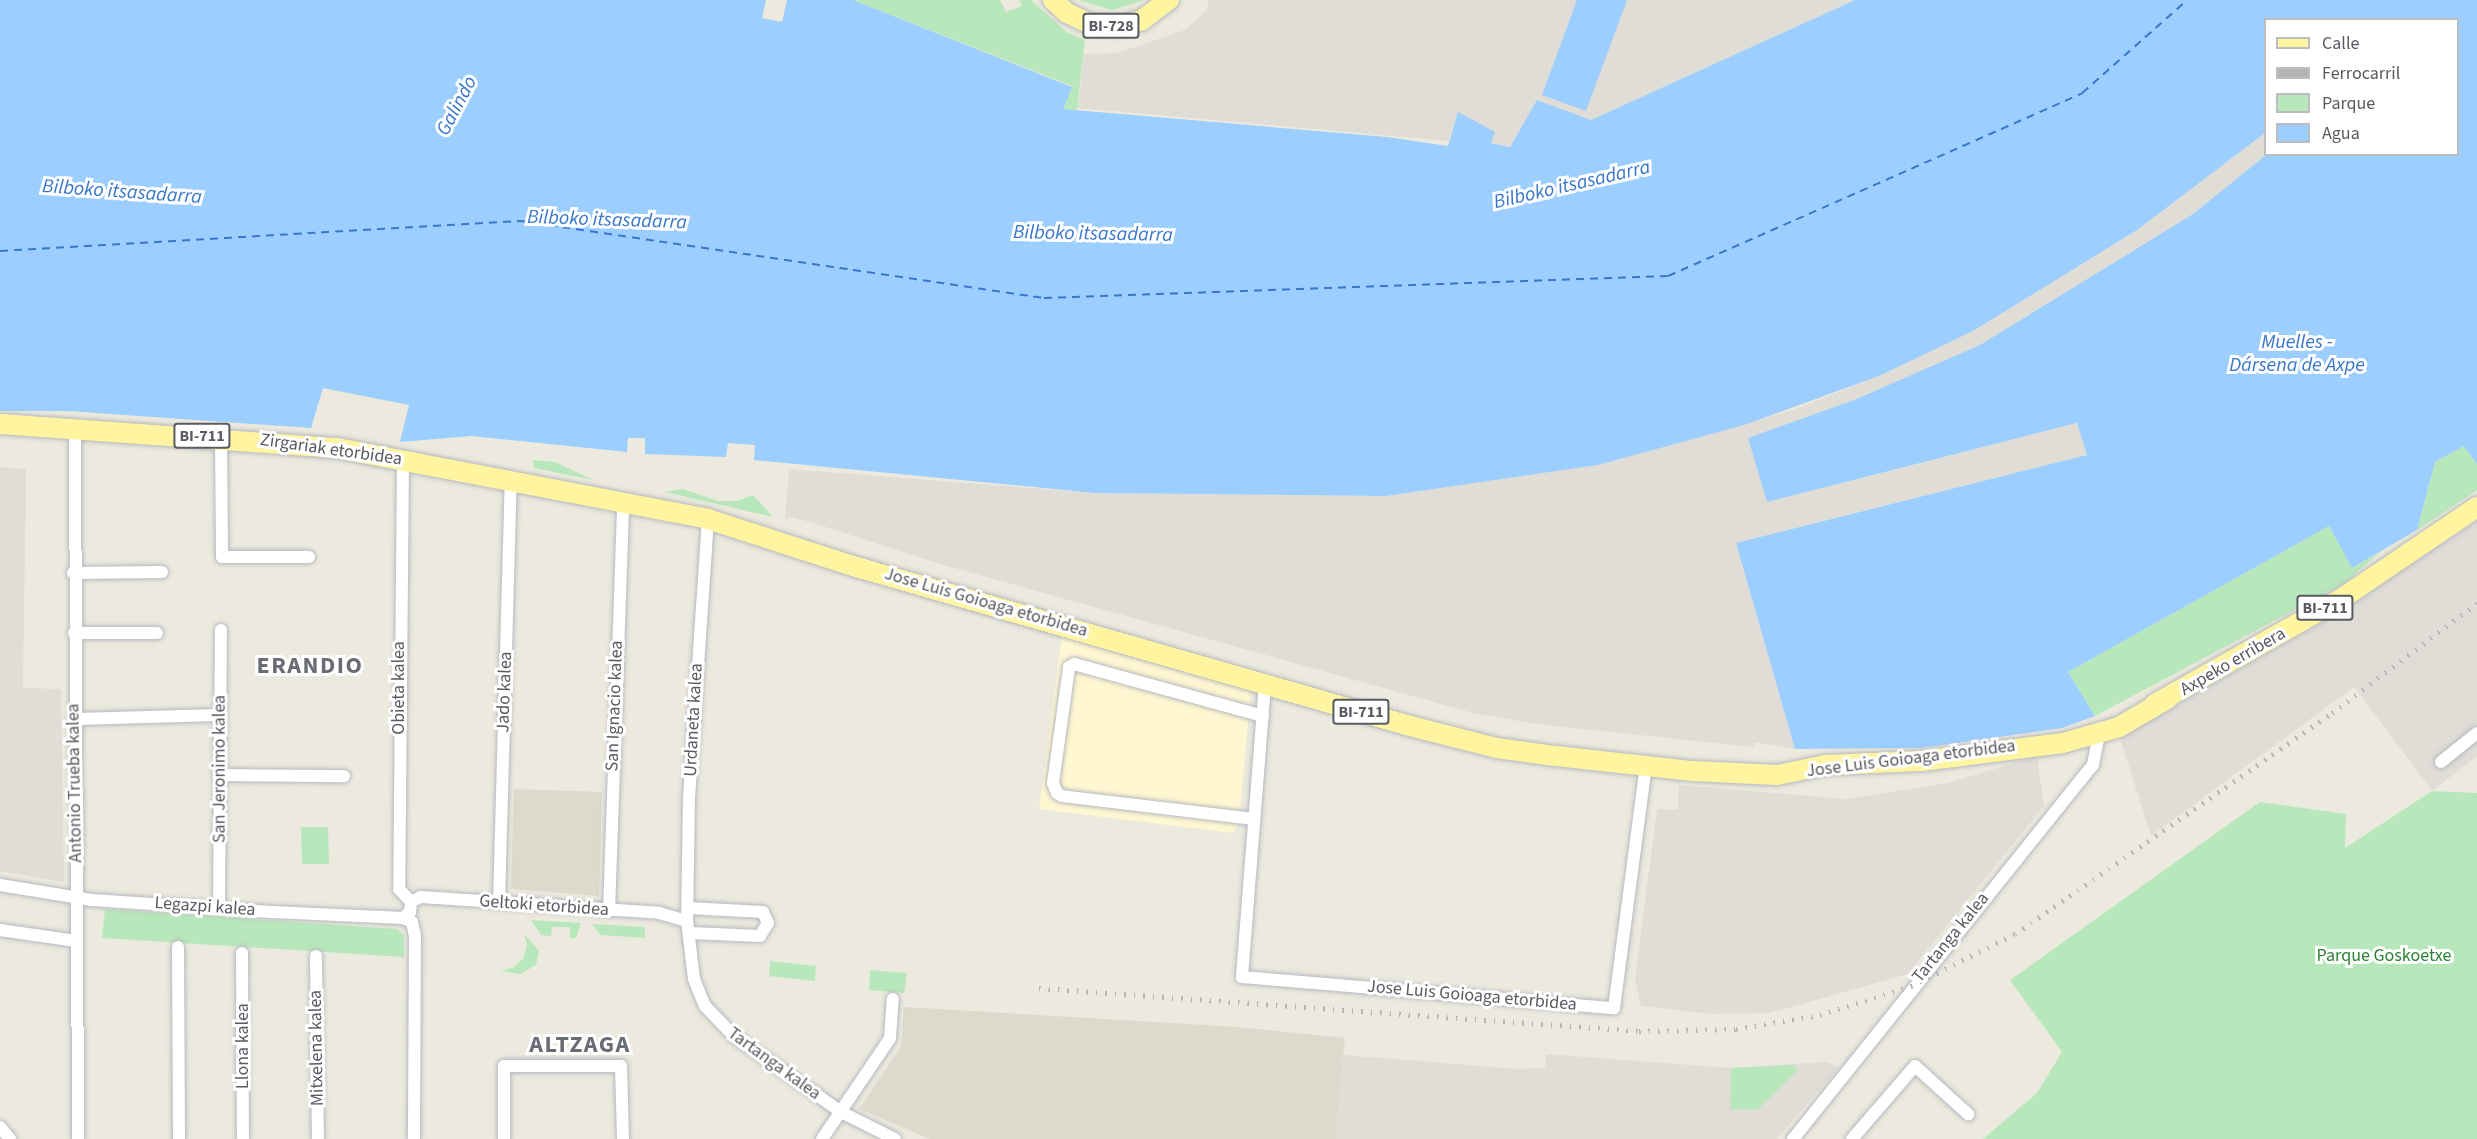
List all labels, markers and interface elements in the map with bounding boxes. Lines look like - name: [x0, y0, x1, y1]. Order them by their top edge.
- road number: BI-728: [1081, 13, 1141, 39]
- legend: [2264, 18, 2459, 156]
- text: Calle: [2322, 31, 2359, 56]
- text: Ferrocarril: [2322, 61, 2400, 86]
- water label: Galindo: [431, 72, 483, 140]
- text: Parque: [2322, 91, 2375, 116]
- text: Agua: [2322, 121, 2360, 146]
- water label: Bilboko itsasadarra: [1491, 155, 1653, 215]
- water label: Bilboko itsasadarra: [41, 174, 203, 210]
- water label: Bilboko itsasadarra: [527, 205, 687, 235]
- water label: Bilboko itsasadarra: [1013, 221, 1173, 247]
- water label: Muelles - Dársena de Axpe: [2229, 331, 2365, 378]
- road number: BI-711: [172, 423, 232, 449]
- street label: Zirgariak etorbidea: [259, 429, 403, 471]
- street label: Jose Luis Goioaga etorbidea: [882, 564, 1090, 642]
- road number: BI-711: [2295, 595, 2355, 621]
- street label: Axpeko erribera: [2176, 623, 2290, 701]
- street label: San Ignacio kalea: [602, 640, 628, 772]
- street label: Obieta kalea: [388, 641, 410, 735]
- street label: Jado kalea: [493, 651, 517, 733]
- district label: ERANDIO: [257, 652, 363, 680]
- street label: Urdaneta kalea: [680, 663, 708, 777]
- street label: San Jeronimo kalea: [209, 695, 231, 843]
- road number: BI-711: [1331, 699, 1391, 725]
- street label: Antonio Trueba kalea: [63, 703, 87, 863]
- street label: Jose Luis Goioaga etorbidea: [1805, 735, 2017, 783]
- street label: Tartanga kalea: [1908, 889, 1994, 987]
- street label: Geltoki etorbidea: [478, 891, 610, 921]
- street label: Legazpi kalea: [154, 893, 256, 921]
- park label: Parque Goskoetxe: [2317, 945, 2451, 967]
- street label: Jose Luis Goioaga etorbidea: [1366, 976, 1578, 1016]
- street label: Mitxelena kalea: [305, 990, 329, 1106]
- street label: Llona kalea: [232, 1003, 254, 1089]
- street label: Tartanga kalea: [723, 1023, 825, 1105]
- district label: ALTZAGA: [529, 1031, 631, 1059]

